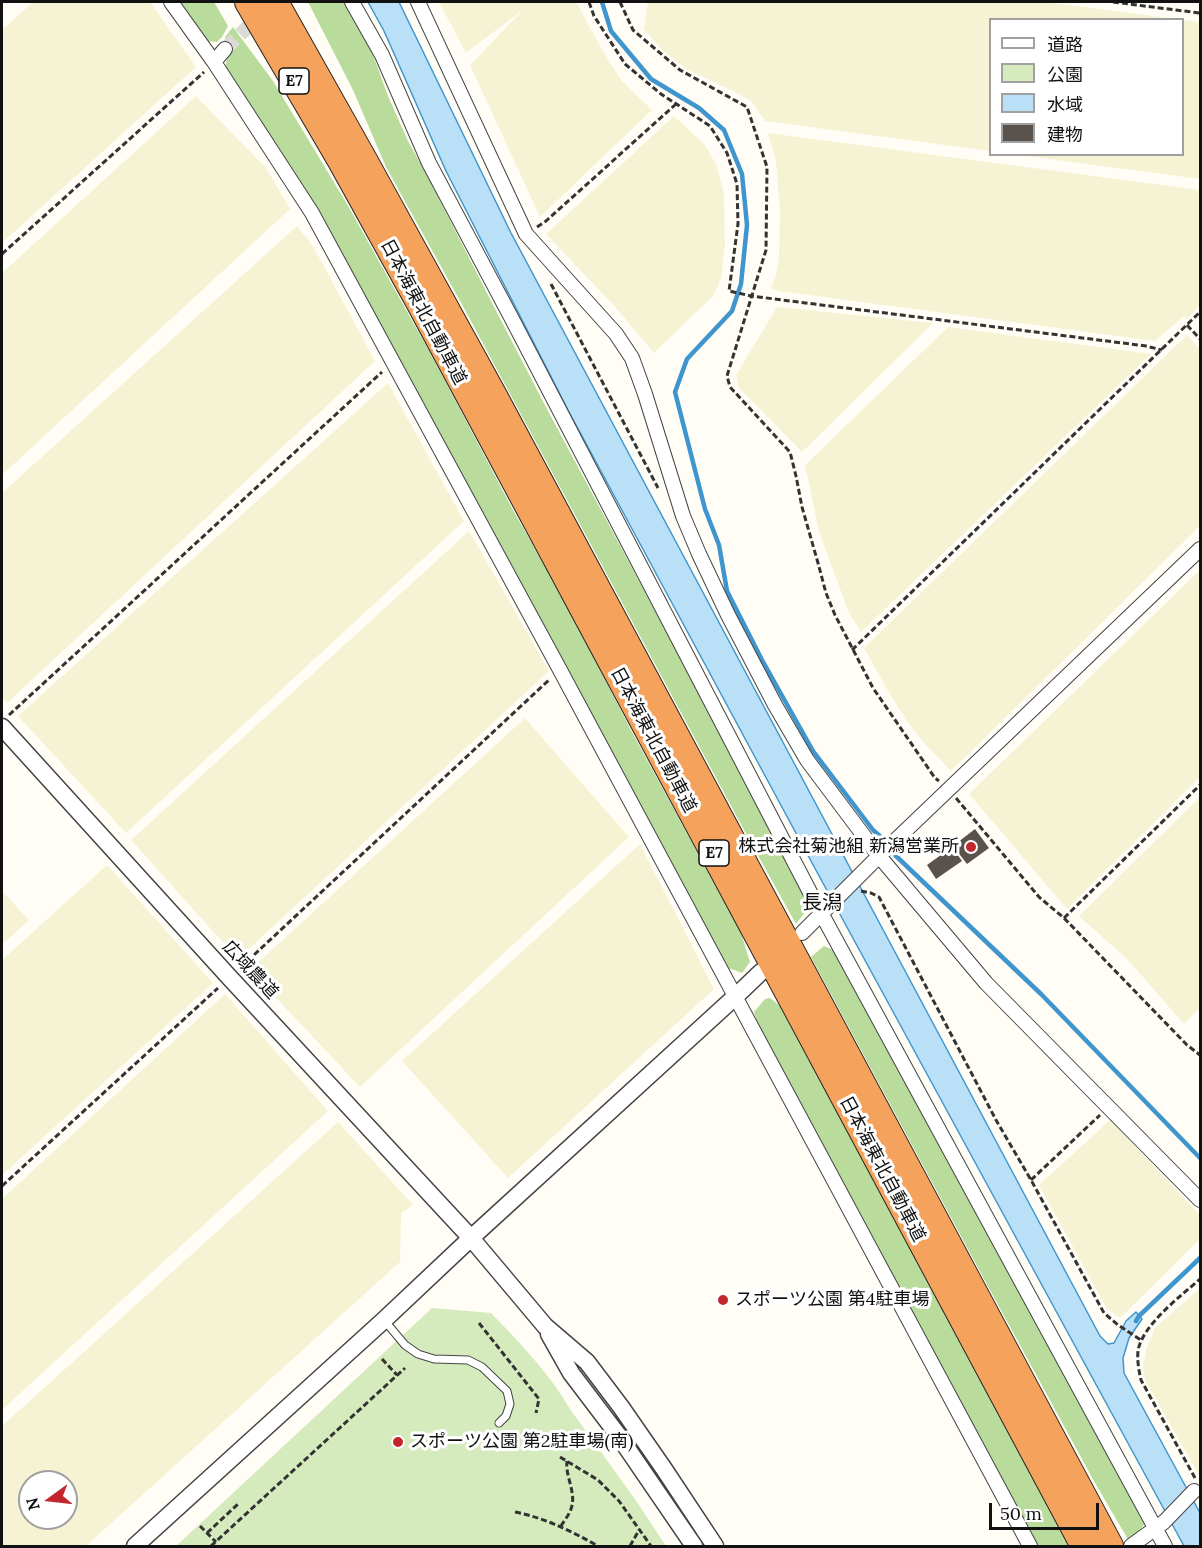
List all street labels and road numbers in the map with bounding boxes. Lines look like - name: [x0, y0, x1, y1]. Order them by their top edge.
- road number: E7: [279, 68, 309, 94]
- street label: 日本海東北自動車道: [375, 235, 471, 389]
- street label: 日本海東北自動車道: [605, 663, 701, 817]
- road number: E7: [699, 840, 729, 866]
- street label: 広域農道: [218, 936, 282, 1004]
- street label: 日本海東北自動車道: [834, 1092, 930, 1246]

